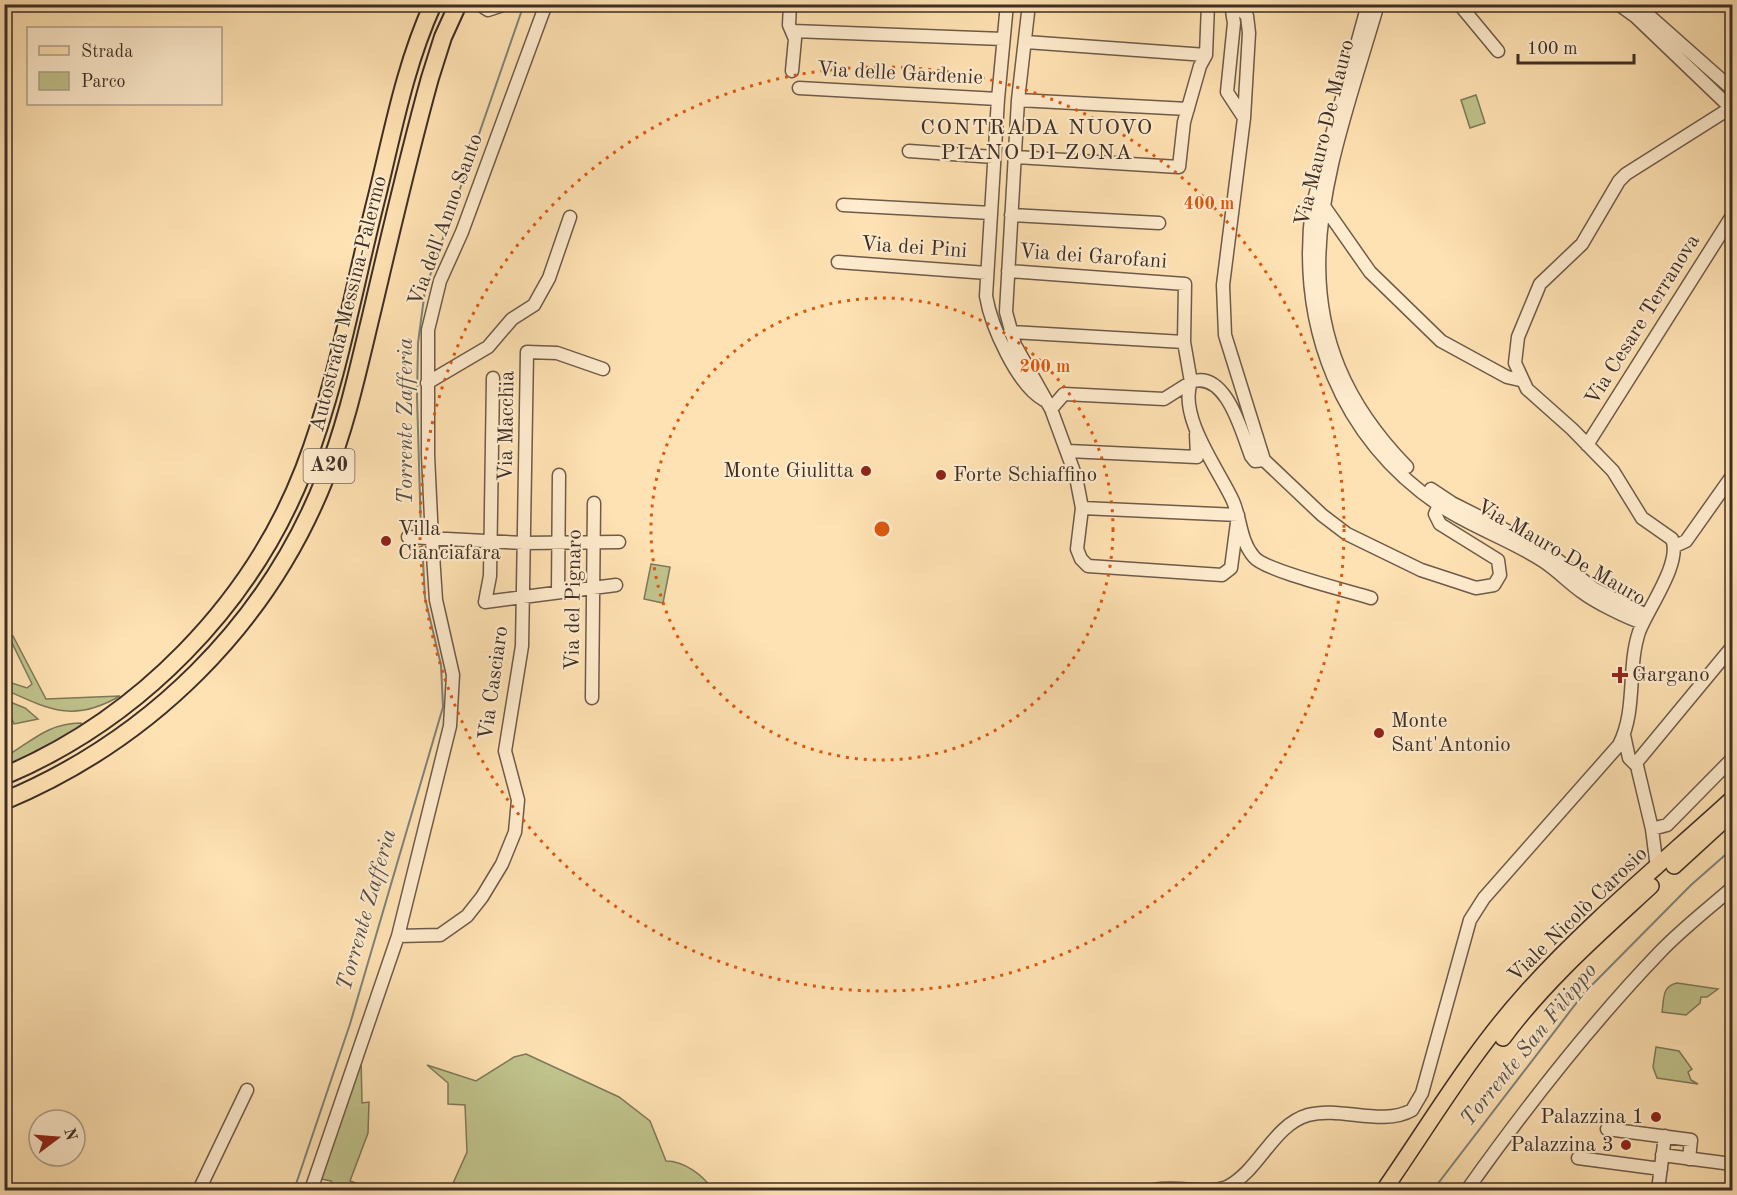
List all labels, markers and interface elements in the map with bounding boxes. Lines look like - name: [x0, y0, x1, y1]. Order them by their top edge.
- legend: [27, 27, 222, 105]
- scale bar: [1518, 27, 1634, 65]
- street label: Via Mauro De Mauro: [1292, 38, 1358, 228]
- text: 100 m: [1527, 40, 1578, 58]
- text: Strada: [81, 43, 133, 61]
- street label: Via delle Gardenie: [817, 59, 983, 89]
- text: Parco: [81, 73, 126, 91]
- district label: CONTRADA NUOVO PIANO DI ZONA: [920, 117, 1154, 164]
- street label: Via dell'Anno Santo: [405, 131, 487, 309]
- street label: Autostrada Messina-Palermo: [307, 174, 391, 434]
- text: 400 m: [1184, 195, 1234, 213]
- street label: Via Cesare Terranova: [1582, 231, 1704, 409]
- street label: Via dei Pini: [860, 234, 968, 262]
- street label: Via dei Garofani: [1018, 241, 1168, 273]
- water label: Torrente Zafferia: [395, 338, 417, 504]
- text: 200 m: [1020, 358, 1070, 376]
- street label: Via Macchia: [496, 370, 518, 482]
- road number: A20: [304, 449, 354, 483]
- place label: Monte Giulitta: [723, 461, 854, 482]
- marker: Monte Giulitta: [859, 464, 873, 478]
- place label: Forte Schiaffino: [953, 465, 1097, 486]
- marker: Forte Schiaffino: [934, 468, 948, 482]
- street label: Via Mauro De Mauro: [1473, 496, 1649, 610]
- place label: Villa Cianciafara: [398, 519, 501, 564]
- centre of rings: [872, 519, 892, 539]
- street label: Via del Pignaro: [562, 529, 586, 671]
- marker: Villa Cianciafara: [379, 534, 393, 548]
- street label: Via Casciaro: [476, 625, 512, 741]
- place label: Gargano: [1632, 665, 1710, 686]
- marker: Gargano: [1613, 668, 1627, 682]
- place label: Monte Sant'Antonio: [1391, 711, 1511, 756]
- marker: Monte Sant'Antonio: [1372, 726, 1386, 740]
- water label: Torrente Zafferia: [333, 827, 401, 993]
- street label: Viale Nicolò Carosio: [1504, 843, 1652, 987]
- water label: Torrente San Filippo: [1457, 959, 1601, 1131]
- place label: Palazzina 1: [1540, 1107, 1644, 1128]
- north arrow: [27, 1108, 87, 1168]
- marker: Palazzina 1: [1649, 1110, 1663, 1124]
- text: N: [60, 1126, 79, 1143]
- place label: Palazzina 3: [1510, 1135, 1614, 1156]
- marker: Palazzina 3: [1619, 1138, 1633, 1152]

